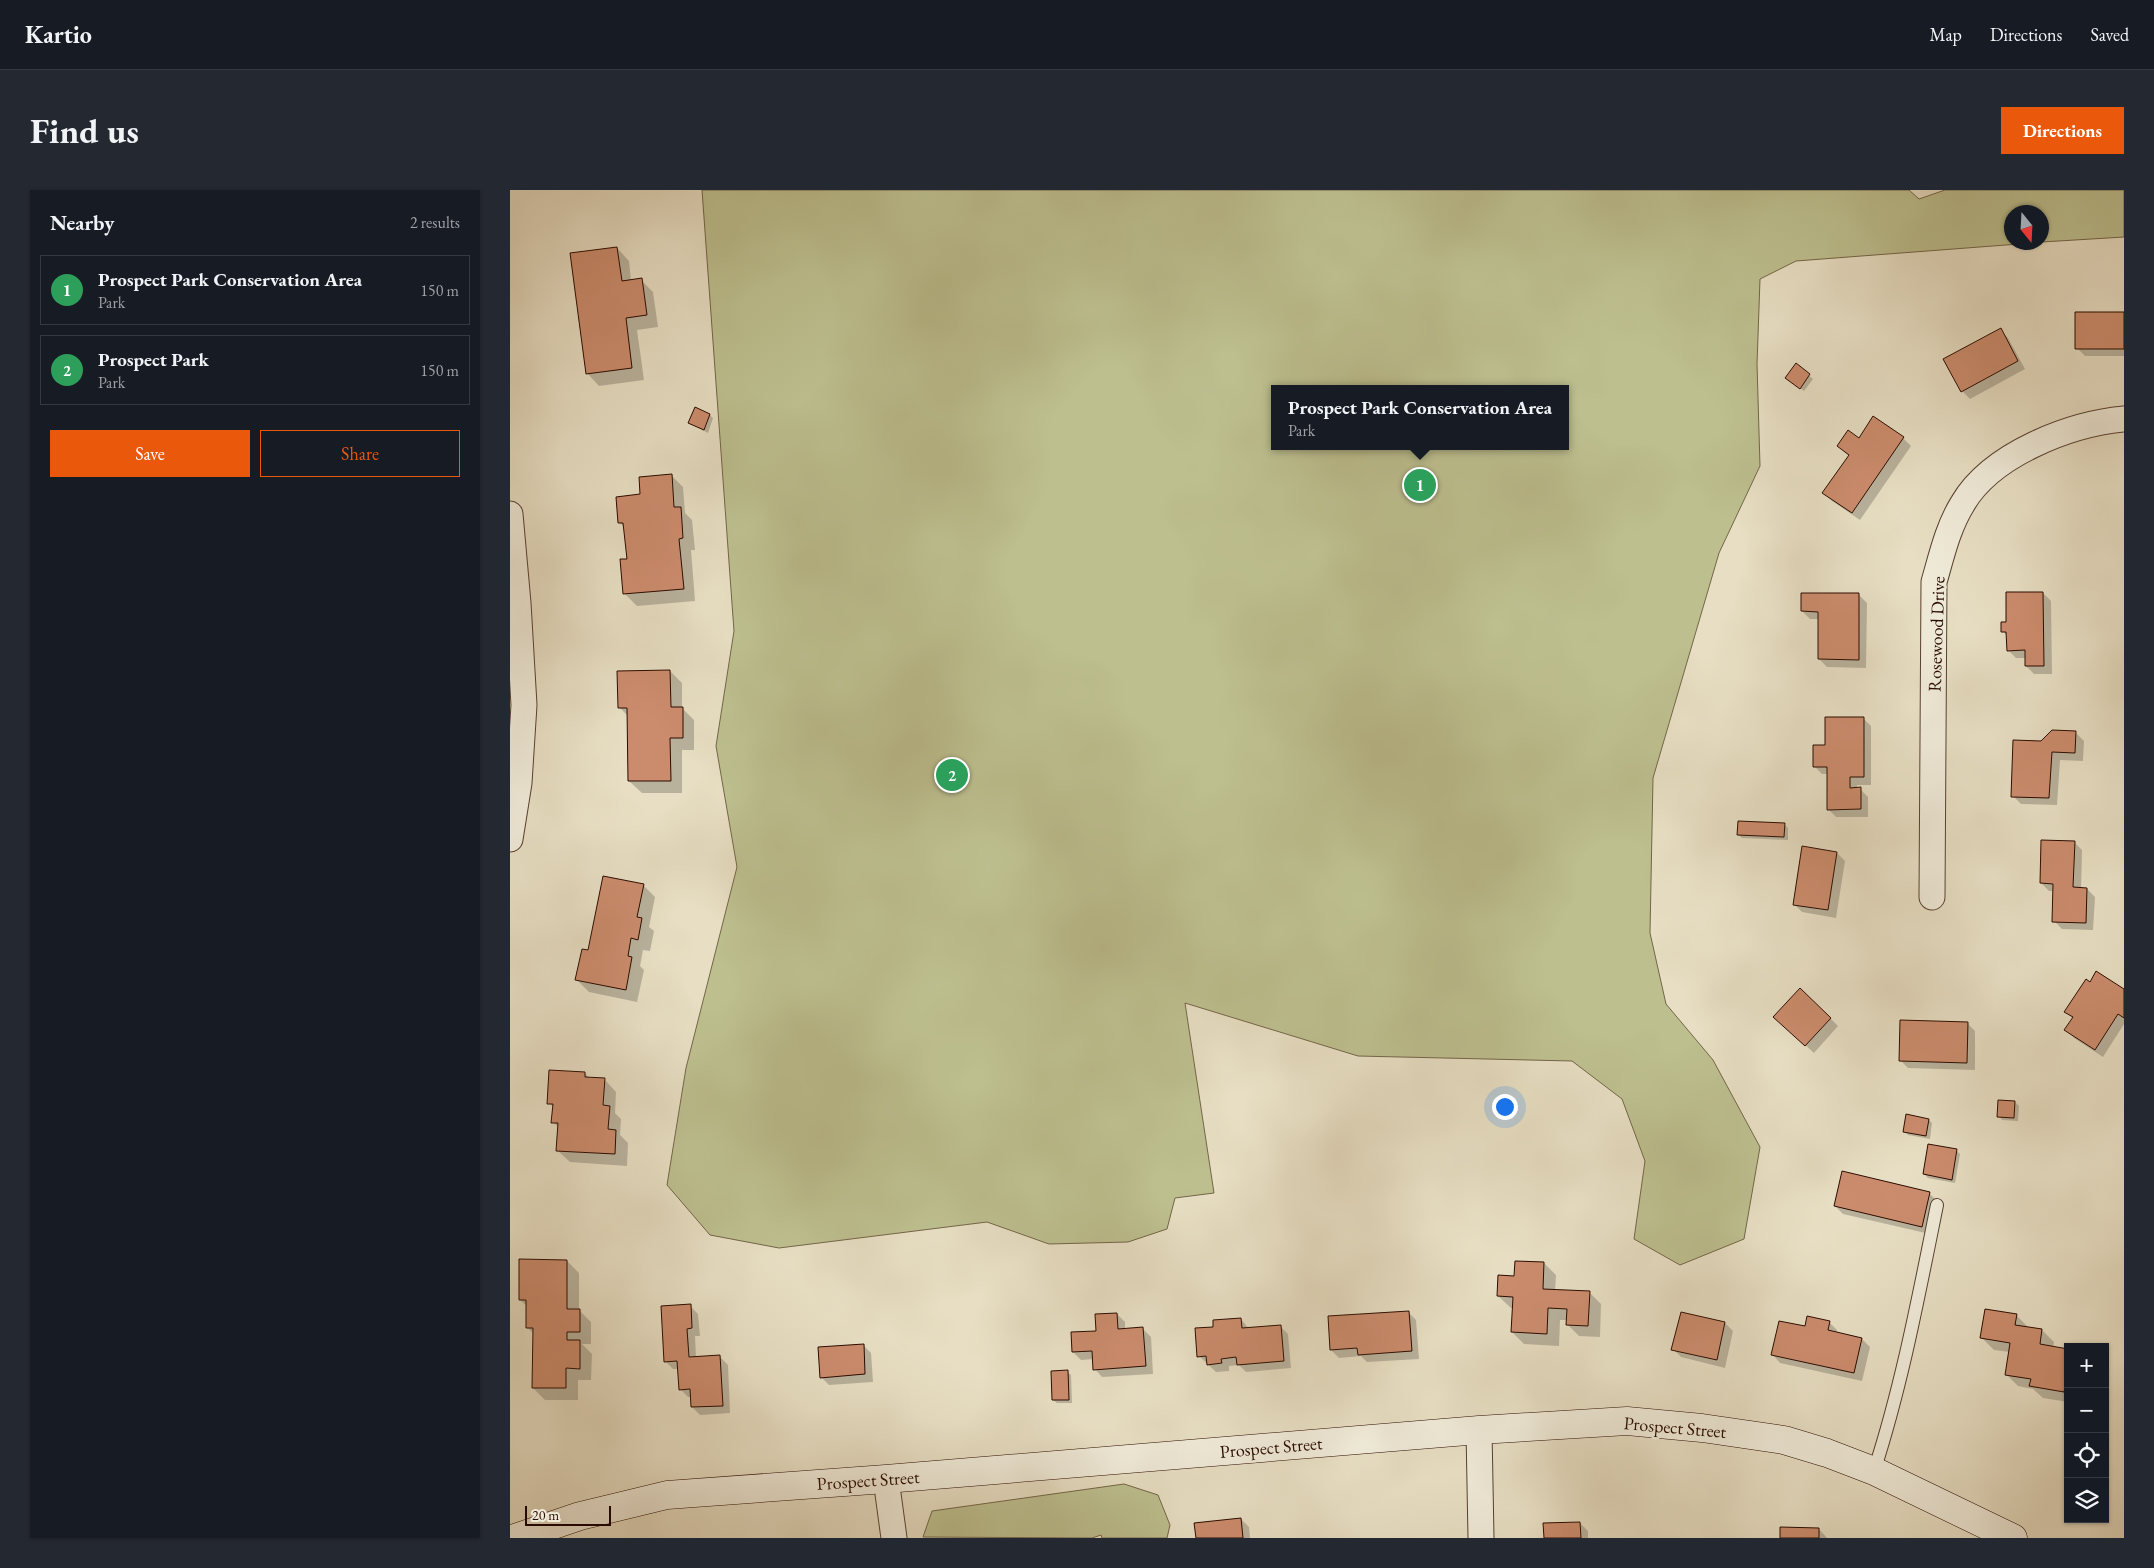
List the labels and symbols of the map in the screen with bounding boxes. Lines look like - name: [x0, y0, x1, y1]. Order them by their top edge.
- north arrow: [2004, 205, 2049, 250]
- pin: 1: [1404, 466, 1436, 504]
- street label: Rosewood Drive: [1922, 576, 1950, 692]
- pin: 2: [936, 756, 968, 794]
- your location: [1492, 1094, 1518, 1120]
- street label: Prospect Street: [1623, 1411, 1728, 1443]
- street label: Prospect Street: [1219, 1431, 1324, 1463]
- street label: Prospect Street: [816, 1465, 921, 1495]
- scale bar: [525, 1503, 611, 1526]

